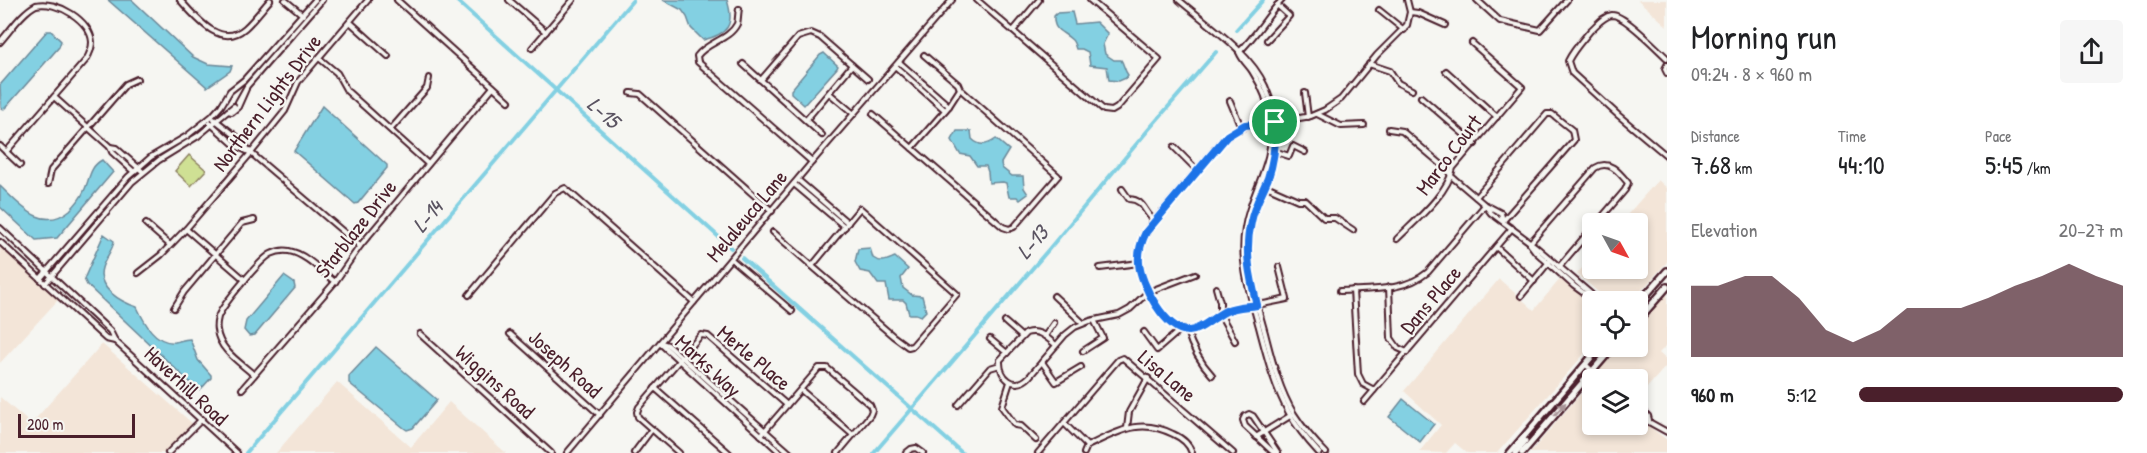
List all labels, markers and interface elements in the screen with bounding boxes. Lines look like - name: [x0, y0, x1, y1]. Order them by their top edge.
- text: Morning run: [1691, 15, 1837, 59]
- button: share: [2060, 20, 2123, 83]
- street label: Northern Lights Drive: [205, 28, 328, 177]
- text: 09:24 · 8 × 960 m: [1691, 60, 1812, 87]
- water label: L-15: [581, 89, 629, 136]
- pin: [1249, 96, 1300, 147]
- icon: arrive: [1258, 105, 1291, 138]
- street label: Marco Court: [1409, 108, 1489, 201]
- text: Distance: [1691, 125, 1740, 147]
- text: Time: [1838, 125, 1866, 147]
- text: Pace: [1985, 125, 2012, 147]
- text: 7.68: [1691, 147, 1731, 182]
- text: 44:10: [1838, 147, 1885, 182]
- text: 5:45: [1985, 147, 2023, 182]
- text: km: [1731, 157, 1752, 179]
- text: /km: [2023, 157, 2051, 179]
- street label: Melaleuca Lane: [699, 163, 794, 268]
- street label: Starblaze Drive: [308, 174, 403, 284]
- water label: L-14: [405, 192, 450, 238]
- north arrow: [1582, 213, 1648, 279]
- map controls: [1582, 213, 1648, 435]
- text: Elevation: [1691, 216, 1757, 243]
- text: 20–27 m: [2059, 216, 2123, 243]
- water label: L-13: [1009, 217, 1056, 265]
- street label: Dans Place: [1393, 259, 1468, 340]
- button: locate: [1582, 291, 1648, 357]
- street label: Merle Place: [711, 318, 797, 397]
- street label: Joseph Road: [522, 323, 608, 404]
- street label: Marks Way: [669, 328, 748, 404]
- street label: Wiggins Road: [449, 338, 541, 425]
- street label: Haverhill Road: [138, 339, 235, 432]
- street label: Lisa Lane: [1132, 343, 1203, 408]
- button: layers: [1582, 369, 1648, 435]
- text: 960 m: [1691, 381, 1733, 408]
- text: 5:12: [1787, 381, 1817, 408]
- one-way arrow: [1553, 402, 1566, 417]
- scale bar: [18, 411, 135, 438]
- text: 200 m: [27, 413, 63, 435]

